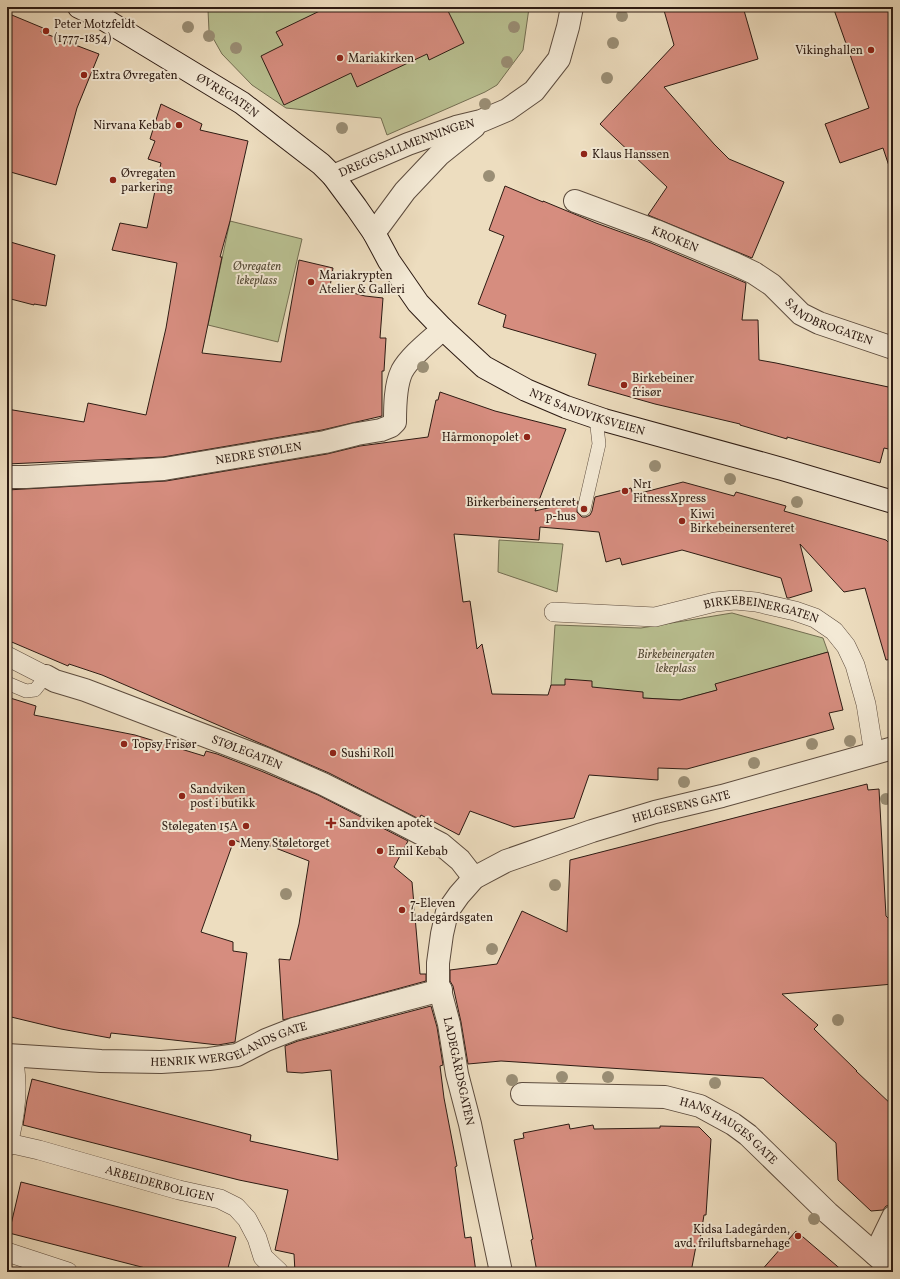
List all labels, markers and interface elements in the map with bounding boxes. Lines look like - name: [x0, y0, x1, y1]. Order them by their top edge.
- place label: Peter Motzfeldt (1777-1854): [54, 17, 136, 47]
- marker: Peter Motzfeldt (1777-1854): [41, 26, 51, 36]
- place label: Vikinghallen: [795, 43, 863, 59]
- marker: Vikinghallen: [866, 45, 876, 55]
- place label: Mariakirken: [348, 51, 414, 67]
- marker: Mariakirken: [335, 53, 345, 63]
- place label: Extra Øvregaten: [92, 68, 178, 84]
- marker: Extra Øvregaten: [79, 70, 89, 80]
- street label: ØVREGATEN: [193, 70, 262, 122]
- street label: DREGGSALLMENNINGEN: [336, 116, 477, 182]
- place label: Nirvana Kebab: [93, 118, 171, 134]
- marker: Nirvana Kebab: [174, 120, 184, 130]
- place label: Klaus Hanssen: [592, 147, 669, 163]
- marker: Klaus Hanssen: [579, 149, 589, 159]
- place label: Øvregaten parkering: [121, 166, 176, 196]
- marker: Øvregaten parkering: [108, 175, 118, 185]
- street label: KROKEN: [649, 223, 701, 257]
- park label: Øvregaten lekeplass: [233, 259, 281, 289]
- place label: Mariakrypten Atelier & Galleri: [319, 268, 405, 298]
- marker: Mariakrypten Atelier & Galleri: [306, 277, 316, 287]
- street label: SANDBROGATEN: [781, 295, 875, 350]
- place label: Birkebeiner frisør: [632, 371, 694, 401]
- marker: Birkebeiner frisør: [619, 380, 629, 390]
- street label: NYE SANDVIKSVEIEN: [526, 385, 647, 440]
- place label: Hårmonopolet: [442, 430, 519, 446]
- marker: Hårmonopolet: [522, 432, 532, 442]
- street label: NEDRE STØLEN: [214, 439, 303, 469]
- place label: Nr1 FitnessXpress: [633, 477, 706, 507]
- marker: Nr1 FitnessXpress: [620, 486, 630, 496]
- place label: Birkerbeinersenteret p-hus: [466, 495, 576, 525]
- marker: Birkerbeinersenteret p-hus: [579, 504, 589, 514]
- place label: Kiwi Birkebeinersenteret: [690, 507, 795, 537]
- marker: Kiwi Birkebeinersenteret: [677, 516, 687, 526]
- street label: BIRKEBEINERGATEN: [702, 593, 821, 628]
- park label: Birkebeinergaten lekeplass: [637, 647, 715, 677]
- street label: STØLEGATEN: [209, 732, 284, 774]
- place label: Topsy Frisør: [132, 737, 196, 753]
- marker: Topsy Frisør: [119, 739, 129, 749]
- place label: Sushi Roll: [341, 746, 395, 762]
- marker: Sushi Roll: [328, 748, 338, 758]
- place label: Sandviken post i butikk: [190, 782, 256, 812]
- street label: HELGESENS GATE: [630, 787, 732, 827]
- marker: Sandviken post i butikk: [177, 791, 187, 801]
- place label: Sandviken apotek: [339, 816, 433, 832]
- marker: Sandviken apotek: [326, 818, 336, 828]
- place label: Stølegaten 15A: [162, 819, 239, 835]
- marker: Stølegaten 15A: [241, 821, 251, 831]
- place label: Meny Støletorget: [240, 836, 330, 852]
- marker: Meny Støletorget: [227, 838, 237, 848]
- place label: Emil Kebab: [388, 844, 448, 860]
- marker: Emil Kebab: [375, 846, 385, 856]
- place label: 7-Eleven Ladegårdsgaten: [410, 896, 493, 926]
- marker: 7-Eleven Ladegårdsgaten: [397, 905, 407, 915]
- street label: LADEGÅRDSGATEN: [439, 1015, 478, 1127]
- street label: HENRIK WERGELANDS GATE: [150, 1019, 309, 1071]
- street label: HANS HAUGES GATE: [677, 1094, 780, 1168]
- street label: ARBEIDERBOLIGEN: [103, 1162, 215, 1206]
- place label: Kidsa Ladegården, avd. friluftsbarnehage: [674, 1222, 790, 1252]
- marker: Kidsa Ladegården, avd. friluftsbarnehage: [793, 1231, 803, 1241]

